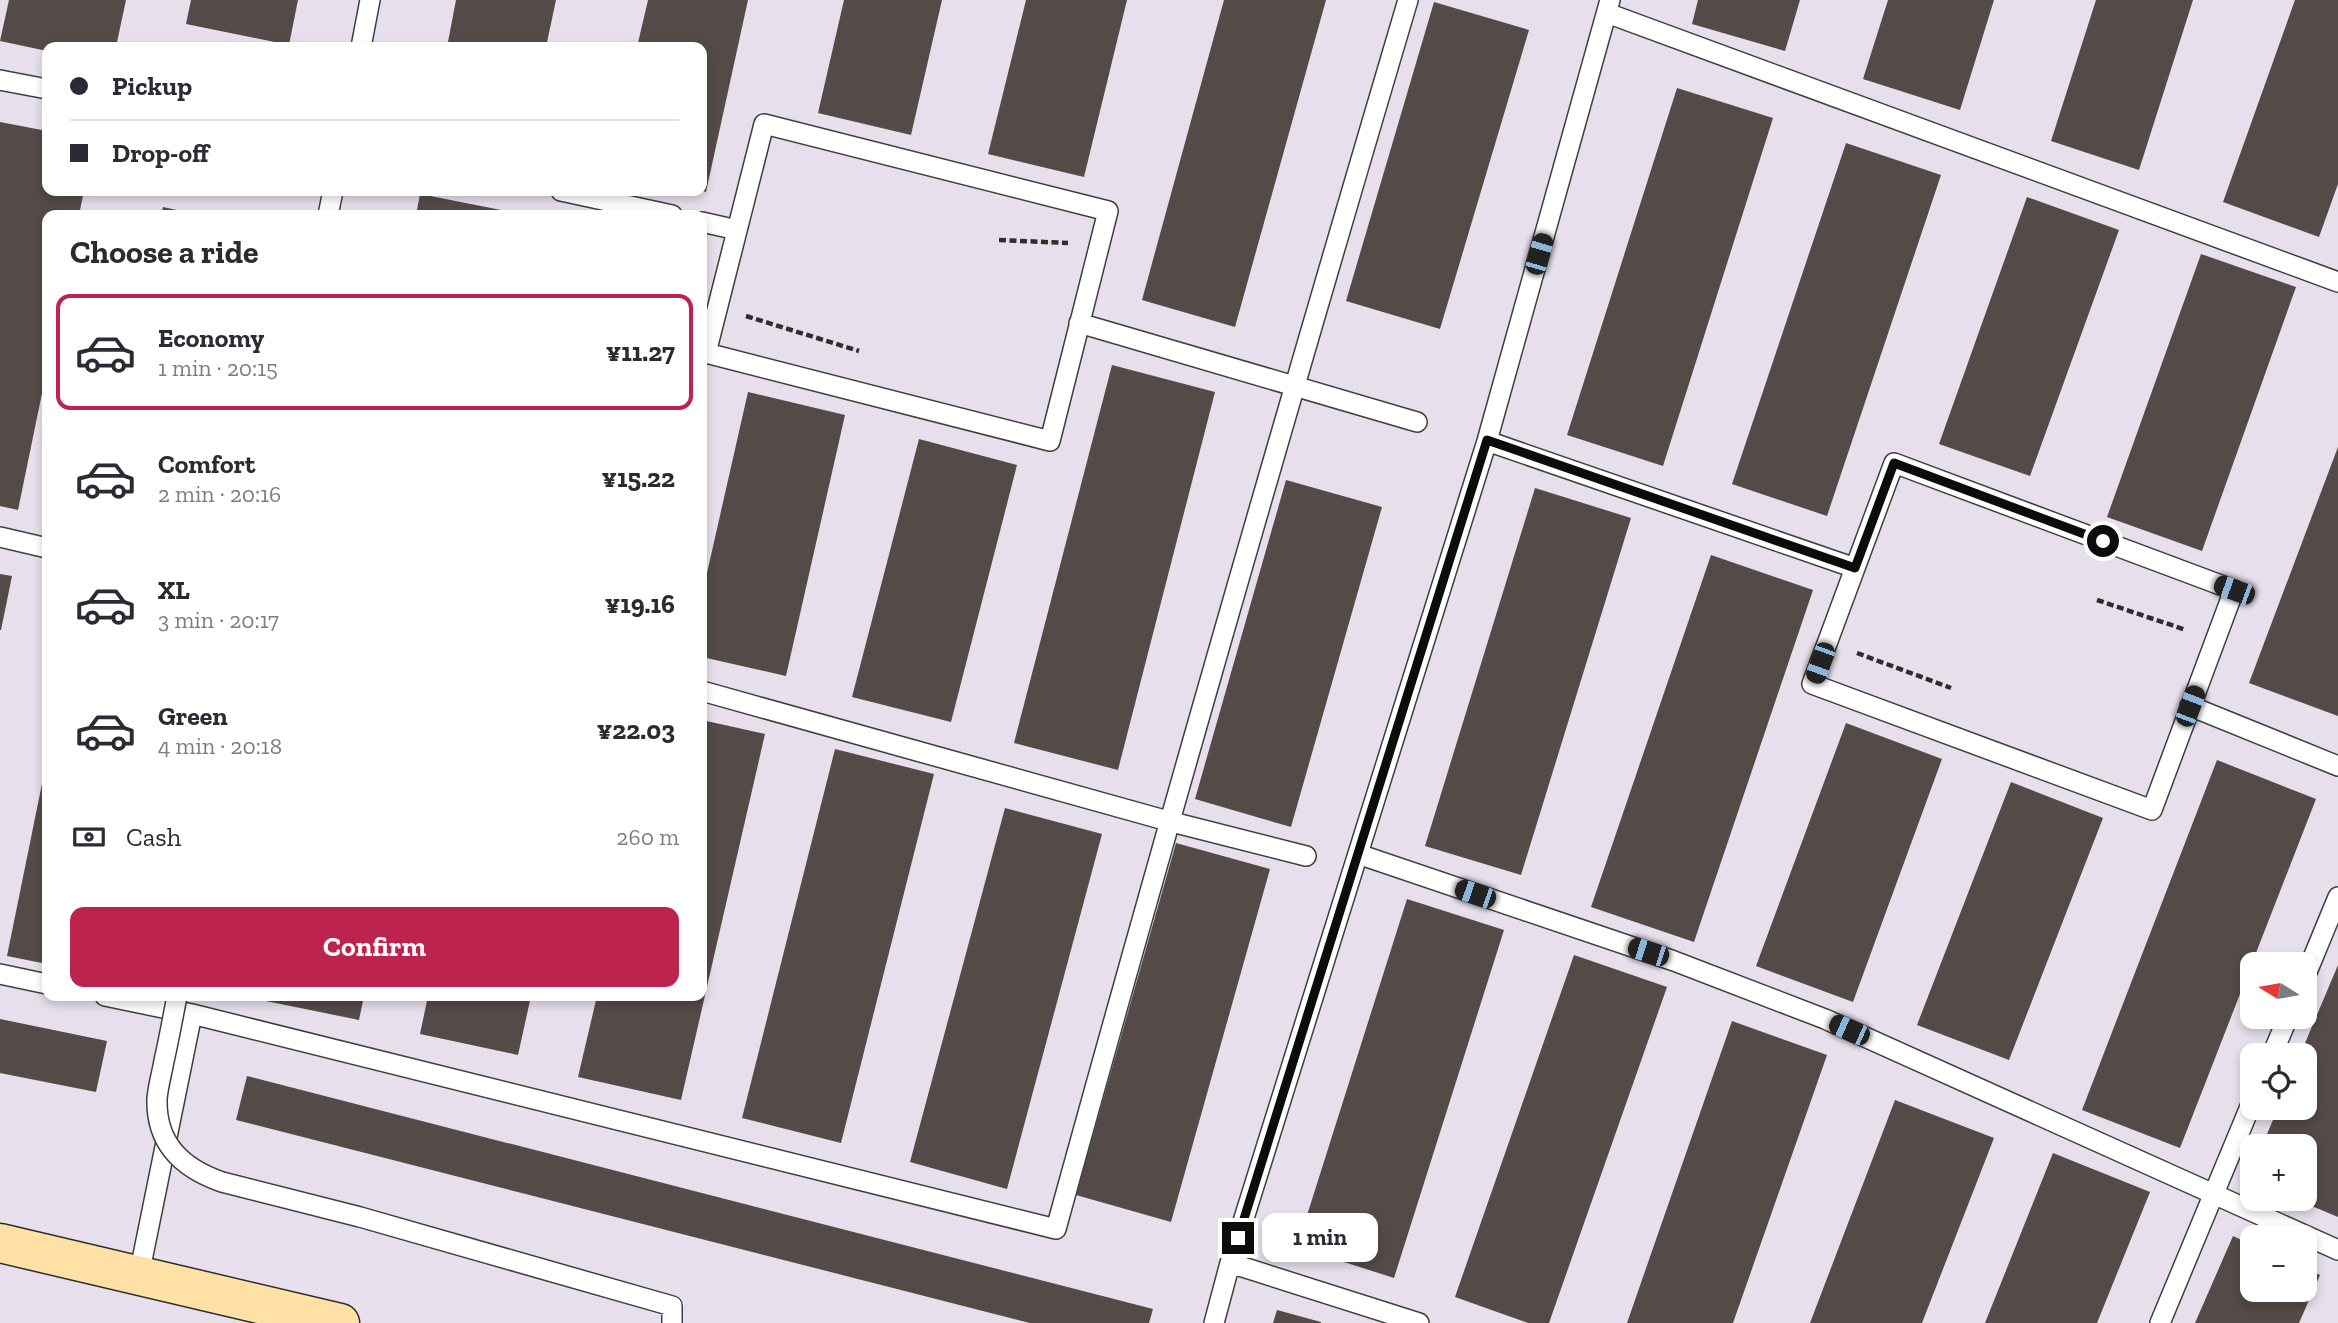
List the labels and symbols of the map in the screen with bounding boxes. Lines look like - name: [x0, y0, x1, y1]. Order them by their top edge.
- car: [1524, 231, 1555, 277]
- route start: [2087, 525, 2119, 557]
- car: [2211, 573, 2258, 607]
- car: [1803, 640, 1838, 686]
- car: [2173, 683, 2208, 729]
- car: [1452, 877, 1499, 911]
- car: [1625, 936, 1672, 968]
- north arrow: [2240, 952, 2317, 1029]
- car: [1826, 1012, 1873, 1048]
- callout: 1 min: [1262, 1214, 1378, 1262]
- route end: [1222, 1222, 1254, 1254]

